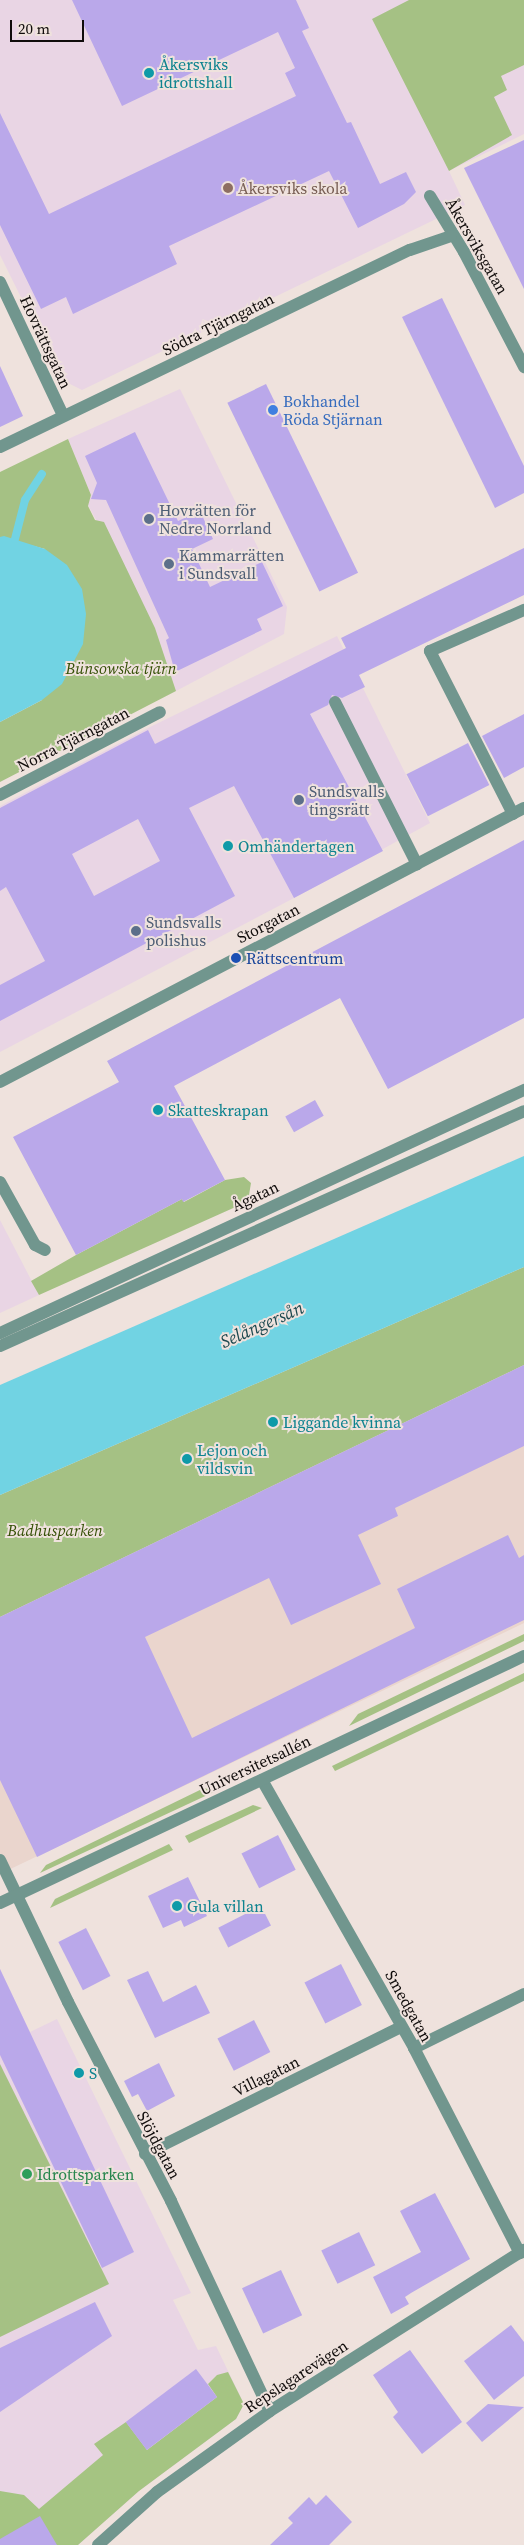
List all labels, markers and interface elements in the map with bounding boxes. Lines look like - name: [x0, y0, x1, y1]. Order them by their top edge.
- scale bar: [12, 10, 86, 42]
- text: 20 m: [18, 18, 50, 39]
- place label: Åkersviks idrottshall: [159, 54, 233, 92]
- marker: Åkersviks idrottshall: [143, 67, 155, 79]
- place label: Åkersviks skola: [238, 178, 347, 198]
- marker: Åkersviks skola: [222, 182, 234, 194]
- street label: Åkersviksgatan: [442, 194, 512, 298]
- street label: Södra Tjärngatan: [159, 289, 277, 359]
- street label: Hovrättsgatan: [16, 292, 76, 392]
- place label: Bokhandel Röda Stjärnan: [283, 391, 383, 429]
- marker: Bokhandel Röda Stjärnan: [267, 404, 279, 416]
- place label: Hovrätten för Nedre Norrland: [159, 500, 271, 538]
- marker: Hovrätten för Nedre Norrland: [143, 513, 155, 525]
- place label: Kammarrätten i Sundsvall: [179, 545, 284, 583]
- marker: Kammarrätten i Sundsvall: [163, 558, 175, 570]
- park label: Bünsowska tjärn: [66, 658, 176, 678]
- street label: Norra Tjärngatan: [14, 702, 132, 776]
- place label: Sundsvalls tingsrätt: [309, 781, 385, 819]
- marker: Sundsvalls tingsrätt: [293, 794, 305, 806]
- place label: Omhändertagen: [238, 836, 355, 856]
- marker: Omhändertagen: [222, 840, 234, 852]
- street label: Storgatan: [233, 899, 303, 947]
- place label: Sundsvalls polishus: [146, 912, 222, 950]
- marker: Sundsvalls polishus: [130, 925, 142, 937]
- place label: Rättscentrum: [246, 948, 343, 968]
- marker: Rättscentrum: [230, 952, 242, 964]
- place label: Skatteskrapan: [168, 1100, 269, 1120]
- marker: Skatteskrapan: [152, 1104, 164, 1116]
- street label: Ågatan: [228, 1177, 282, 1215]
- water label: Selångersån: [217, 1297, 307, 1353]
- place label: Liggande kvinna: [283, 1412, 401, 1432]
- marker: Liggande kvinna: [267, 1416, 279, 1428]
- place label: Lejon och vildsvin: [197, 1440, 267, 1478]
- marker: Lejon och vildsvin: [181, 1453, 193, 1465]
- park label: Badhusparken: [7, 1520, 103, 1540]
- street label: Universitetsallén: [196, 1731, 314, 1799]
- place label: Gula villan: [187, 1896, 264, 1916]
- marker: Gula villan: [171, 1900, 183, 1912]
- street label: Smedgatan: [382, 1967, 436, 2045]
- street label: Villagatan: [230, 2052, 302, 2100]
- place label: S: [89, 2063, 97, 2083]
- marker: S: [73, 2067, 85, 2079]
- street label: Slöjdgatan: [133, 2108, 185, 2182]
- place label: Idrottsparken: [37, 2164, 135, 2184]
- marker: Idrottsparken: [21, 2168, 33, 2180]
- street label: Repslagarevägen: [241, 2335, 351, 2417]

